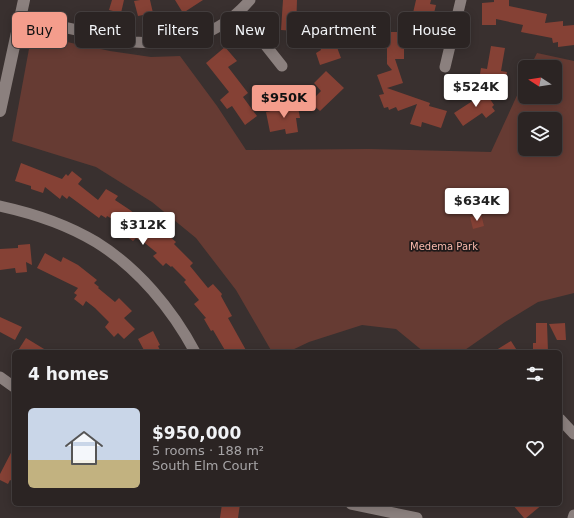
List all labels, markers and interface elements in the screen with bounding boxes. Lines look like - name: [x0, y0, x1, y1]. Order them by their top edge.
- chip: Buy: [12, 12, 67, 48]
- chip: Rent: [75, 12, 135, 48]
- chip: Filters: [143, 12, 213, 48]
- chip: New: [221, 12, 279, 48]
- chip: Apartment: [287, 12, 390, 48]
- chip: House: [398, 12, 470, 48]
- north arrow: [518, 60, 562, 104]
- map controls: [518, 60, 562, 156]
- pin: $524K: [448, 74, 504, 108]
- text: $524K: [453, 79, 499, 94]
- pin: $950K: [256, 85, 312, 119]
- text: $950K: [261, 90, 307, 105]
- button: layers: [518, 112, 562, 156]
- pin: $634K: [449, 188, 505, 222]
- text: $634K: [454, 193, 500, 208]
- pin: $312K: [115, 212, 171, 246]
- text: $312K: [120, 217, 166, 232]
- park label: Medema Park: [410, 241, 478, 252]
- icon: filters: [524, 363, 546, 385]
- text: 4 homes: [28, 364, 109, 384]
- text: $950,000: [152, 423, 241, 443]
- icon: home: [60, 424, 108, 472]
- icon: heart: [524, 437, 546, 459]
- text: 5 rooms · 188 m²: [152, 443, 264, 458]
- text: South Elm Court: [152, 458, 258, 473]

